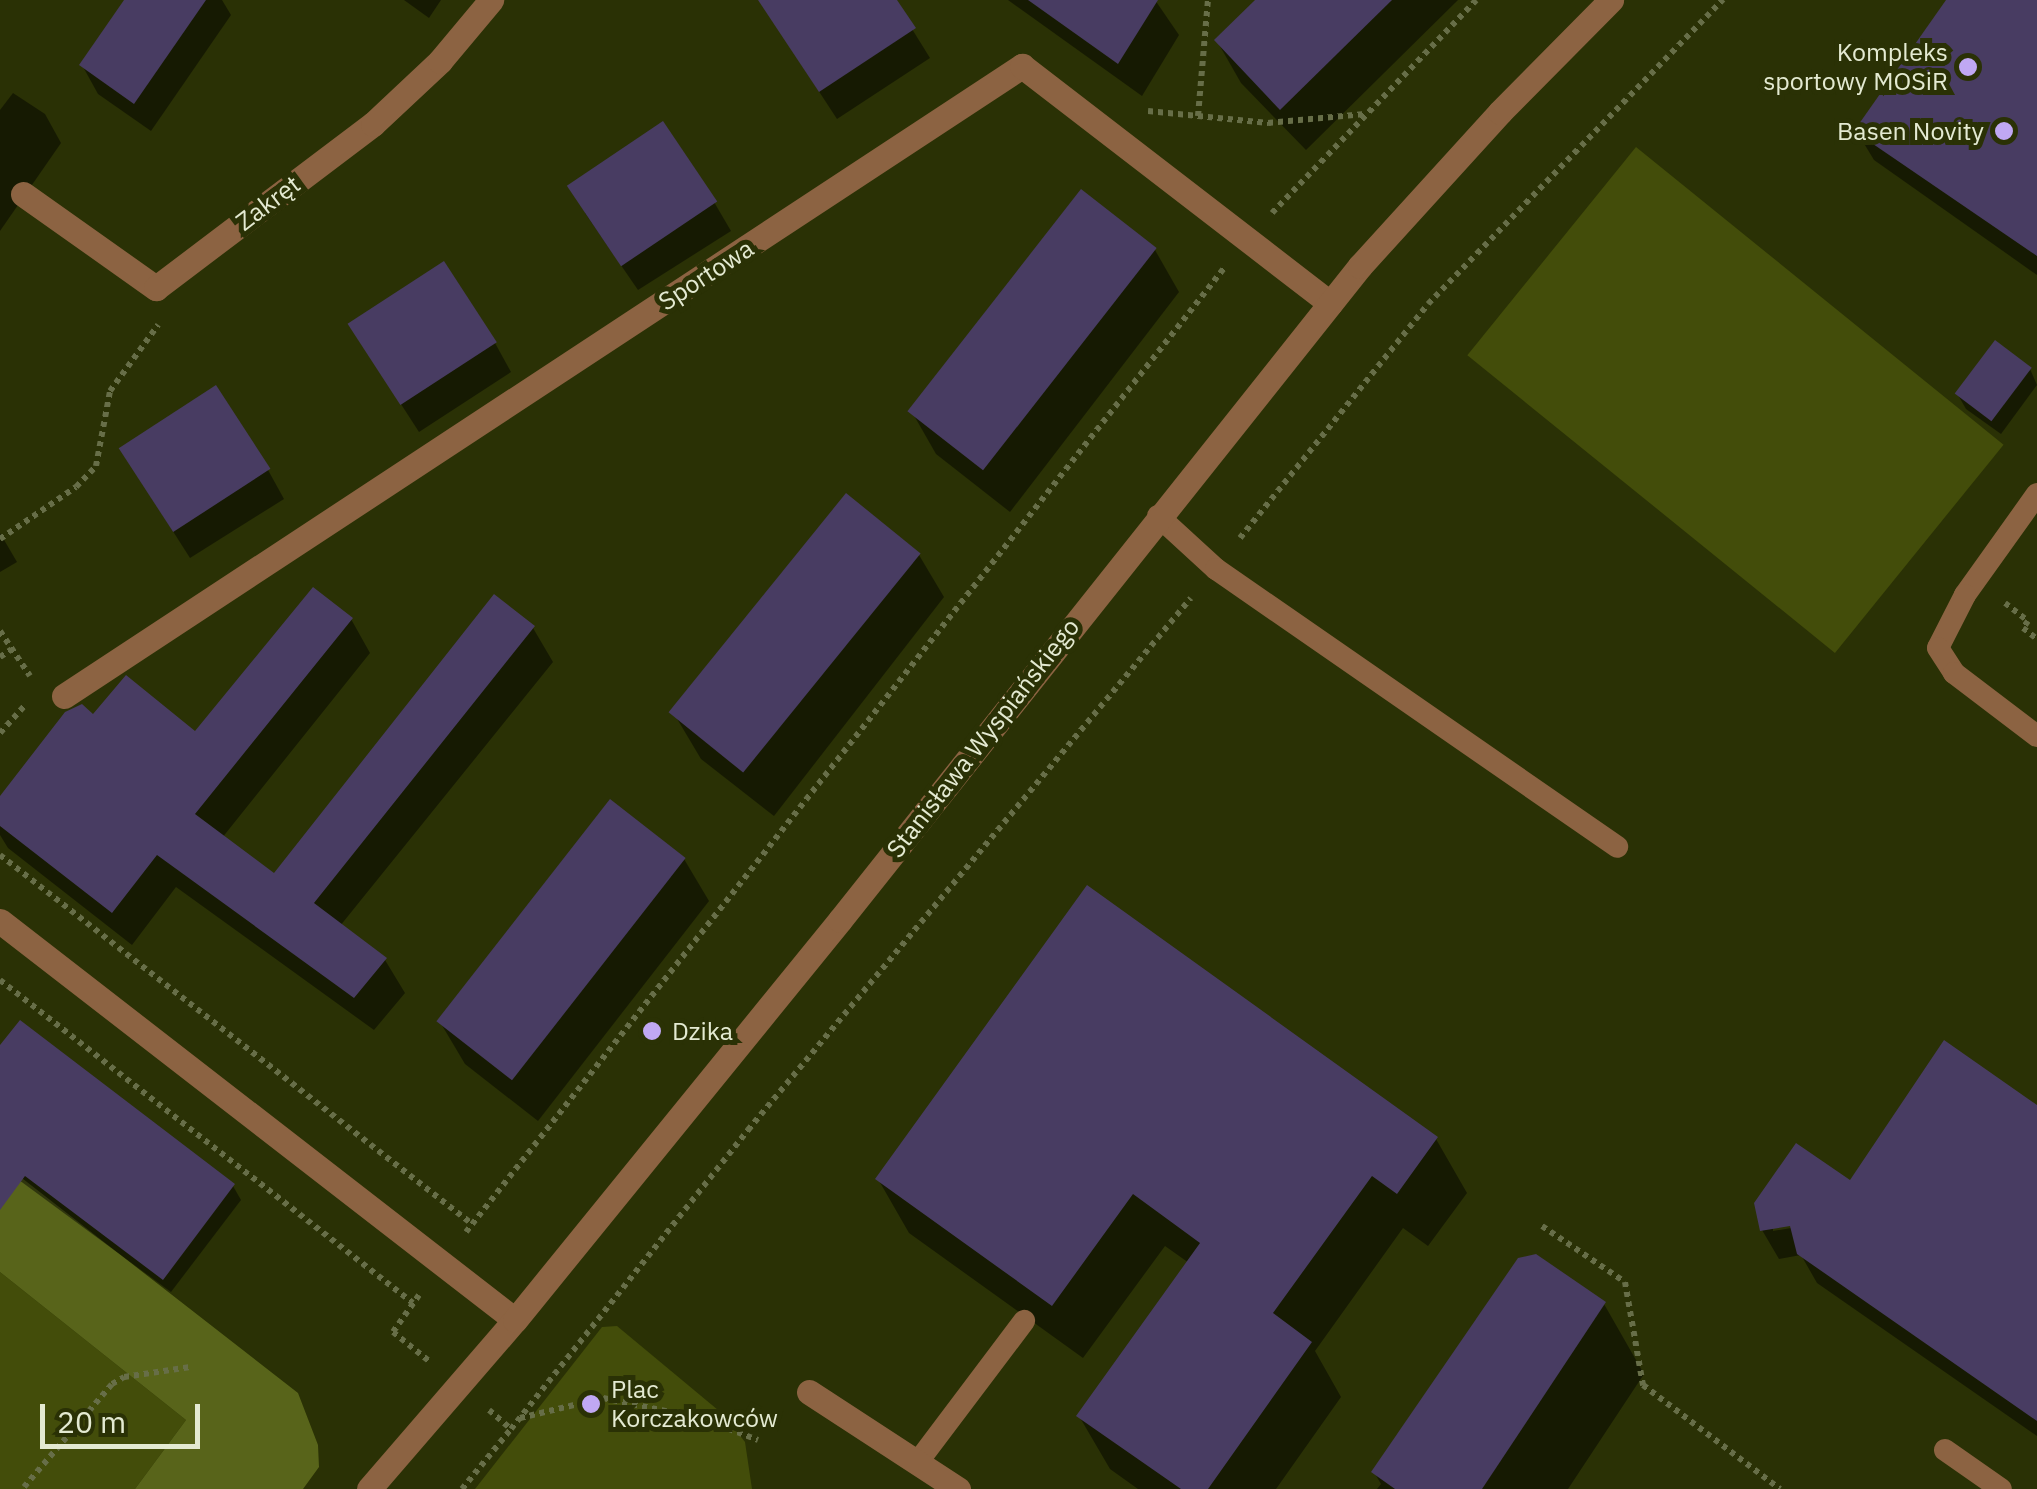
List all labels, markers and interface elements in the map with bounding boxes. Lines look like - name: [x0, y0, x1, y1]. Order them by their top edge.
- place label: Kompleks sportowy MOSiR: [1763, 38, 1948, 97]
- marker: Kompleks sportowy MOSiR: [1957, 56, 1979, 78]
- place label: Basen Novity: [1837, 116, 1984, 146]
- marker: Basen Novity: [1993, 120, 2015, 142]
- street label: Zakręt: [230, 169, 306, 237]
- street label: Sportowa: [653, 233, 759, 317]
- street label: Stanisława Wyspiańskiego: [880, 612, 1086, 864]
- place label: Dzika: [672, 1016, 733, 1046]
- marker: Dzika: [641, 1020, 663, 1042]
- place label: Plac Korczakowców: [611, 1375, 778, 1434]
- scale bar: [45, 1384, 205, 1446]
- marker: Plac Korczakowców: [580, 1393, 602, 1415]
- text: 20 m: [57, 1402, 126, 1441]

